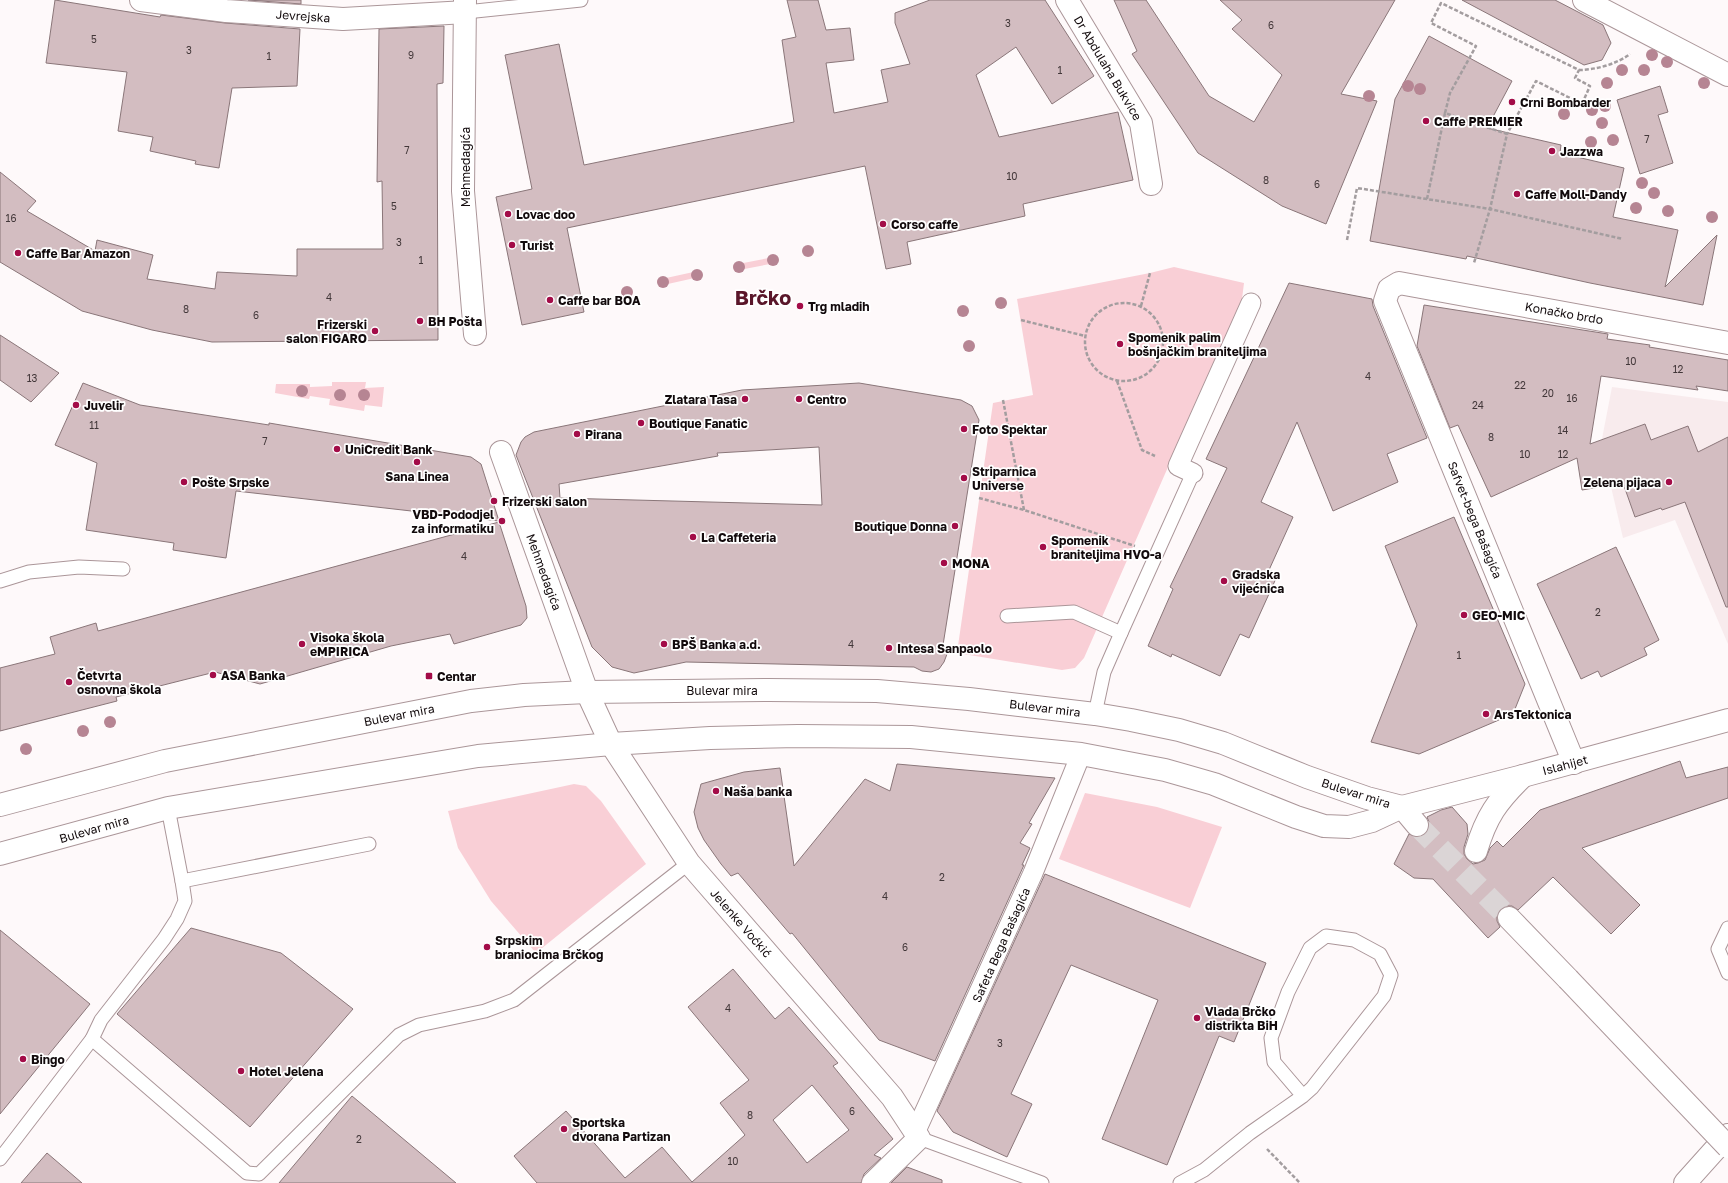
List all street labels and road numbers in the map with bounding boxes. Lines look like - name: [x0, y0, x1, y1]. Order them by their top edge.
- street label: Jevrejska: [275, 7, 331, 25]
- street label: Dr Abdulaha Bukvice: [1071, 13, 1145, 123]
- street label: Mehmedagića: [458, 127, 473, 207]
- street label: Konačko brdo: [1524, 299, 1604, 327]
- street label: Safvet-bega Bašagića: [1445, 459, 1505, 581]
- street label: Mehmedagića: [523, 532, 565, 612]
- street label: Bulevar mira: [686, 683, 758, 698]
- street label: Bulevar mira: [1008, 696, 1082, 720]
- street label: Bulevar mira: [362, 701, 436, 729]
- street label: Islahijet: [1541, 752, 1590, 778]
- street label: Bulevar mira: [1320, 775, 1392, 811]
- street label: Bulevar mira: [57, 812, 131, 846]
- street label: Safeta Bega Bašagića: [969, 885, 1033, 1005]
- street label: Jelenke Voćkić: [707, 886, 775, 961]

